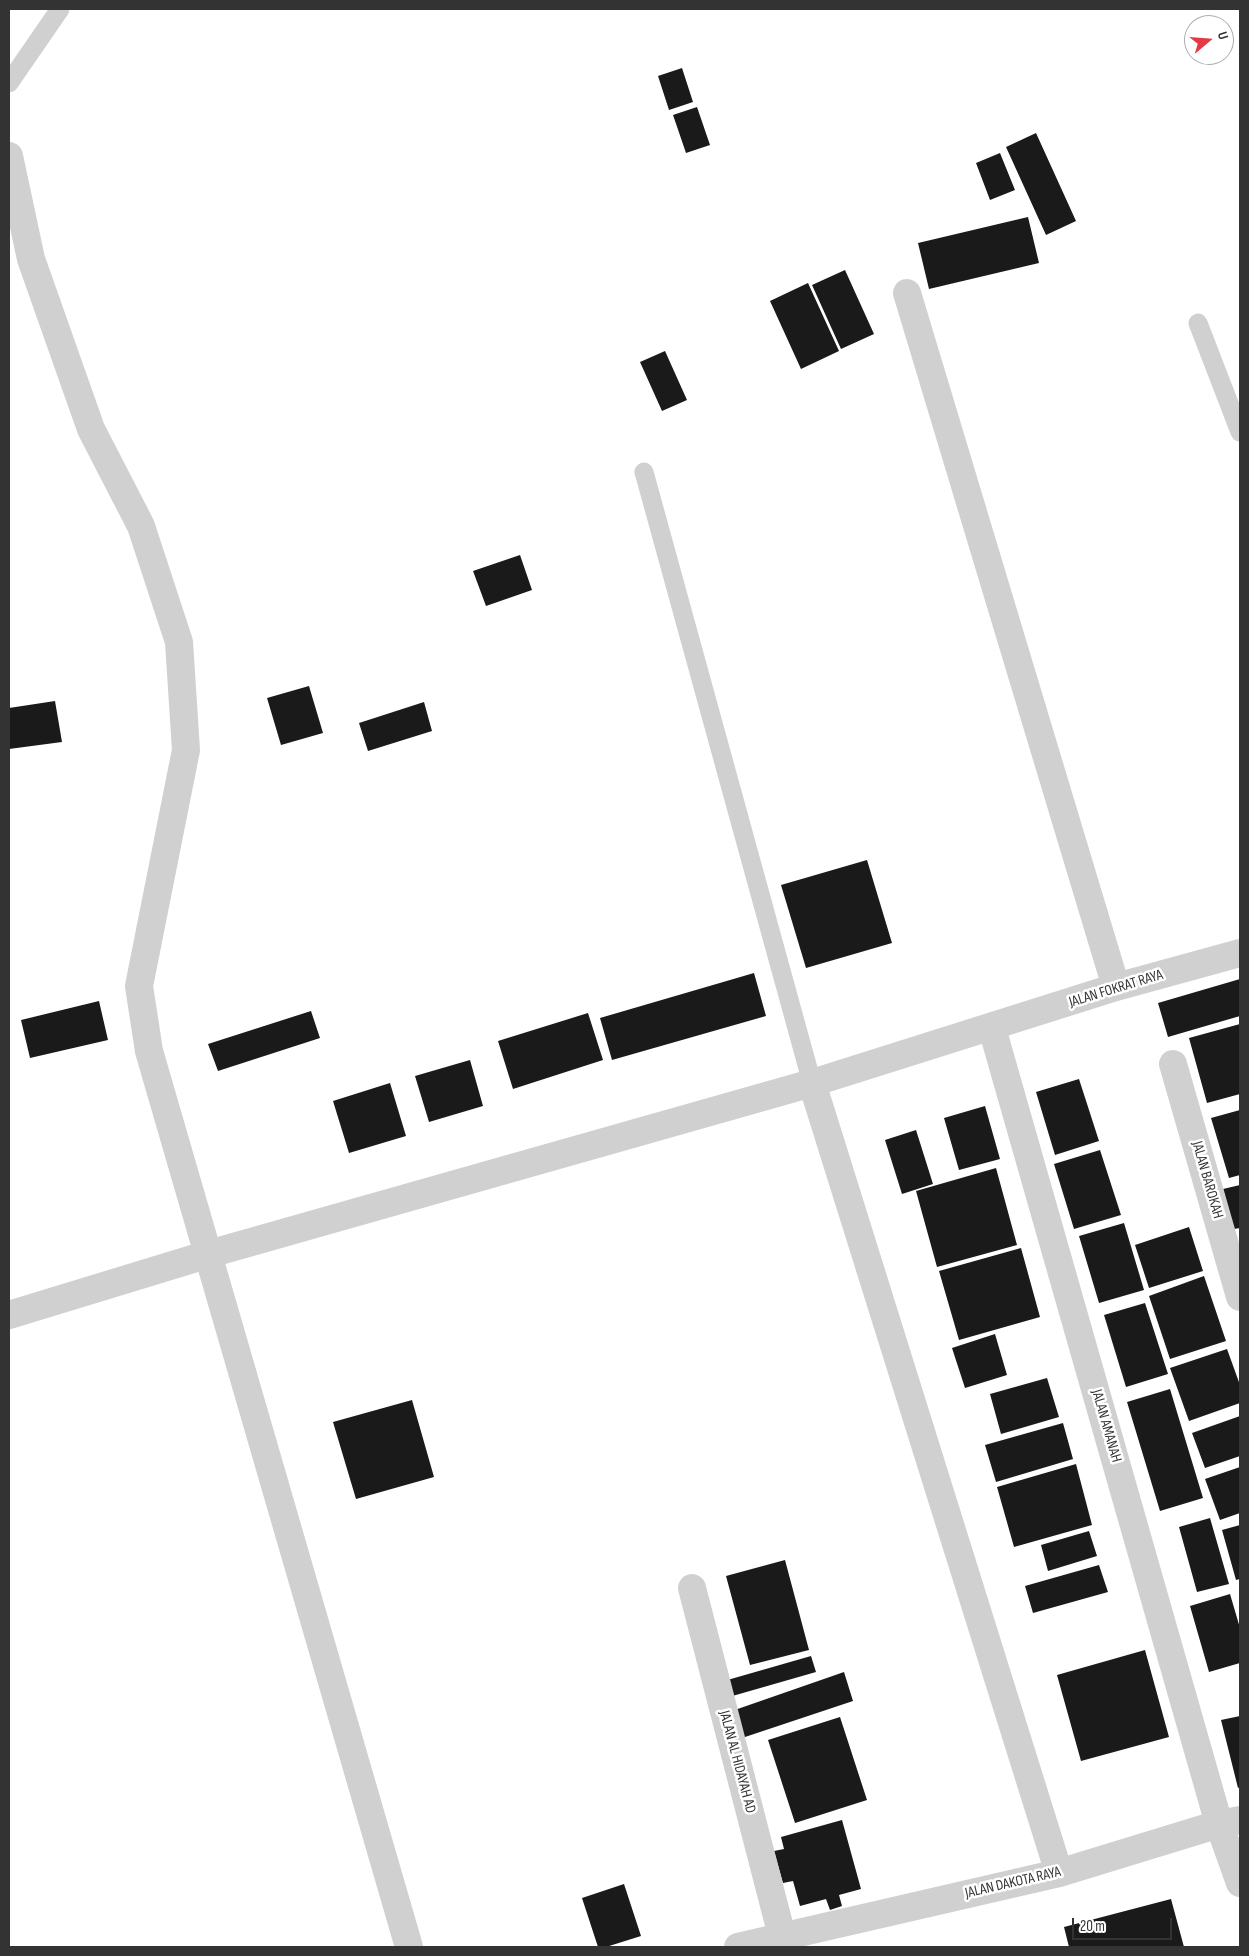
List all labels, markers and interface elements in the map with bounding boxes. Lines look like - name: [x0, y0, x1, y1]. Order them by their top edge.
- north arrow: [1184, 15, 1234, 65]
- text: U: [1214, 29, 1232, 42]
- street label: JALAN FOKRAT RAYA: [1067, 966, 1165, 1012]
- street label: JALAN BAROKAH: [1187, 1139, 1227, 1221]
- street label: JALAN AMANAH: [1087, 1387, 1125, 1465]
- street label: JALAN AL HIDAYAH AD: [715, 1709, 759, 1815]
- street label: JALAN DAKOTA RAYA: [963, 1863, 1063, 1903]
- scale bar: [1074, 1908, 1174, 1940]
- text: 20 m: [1080, 1917, 1105, 1936]

